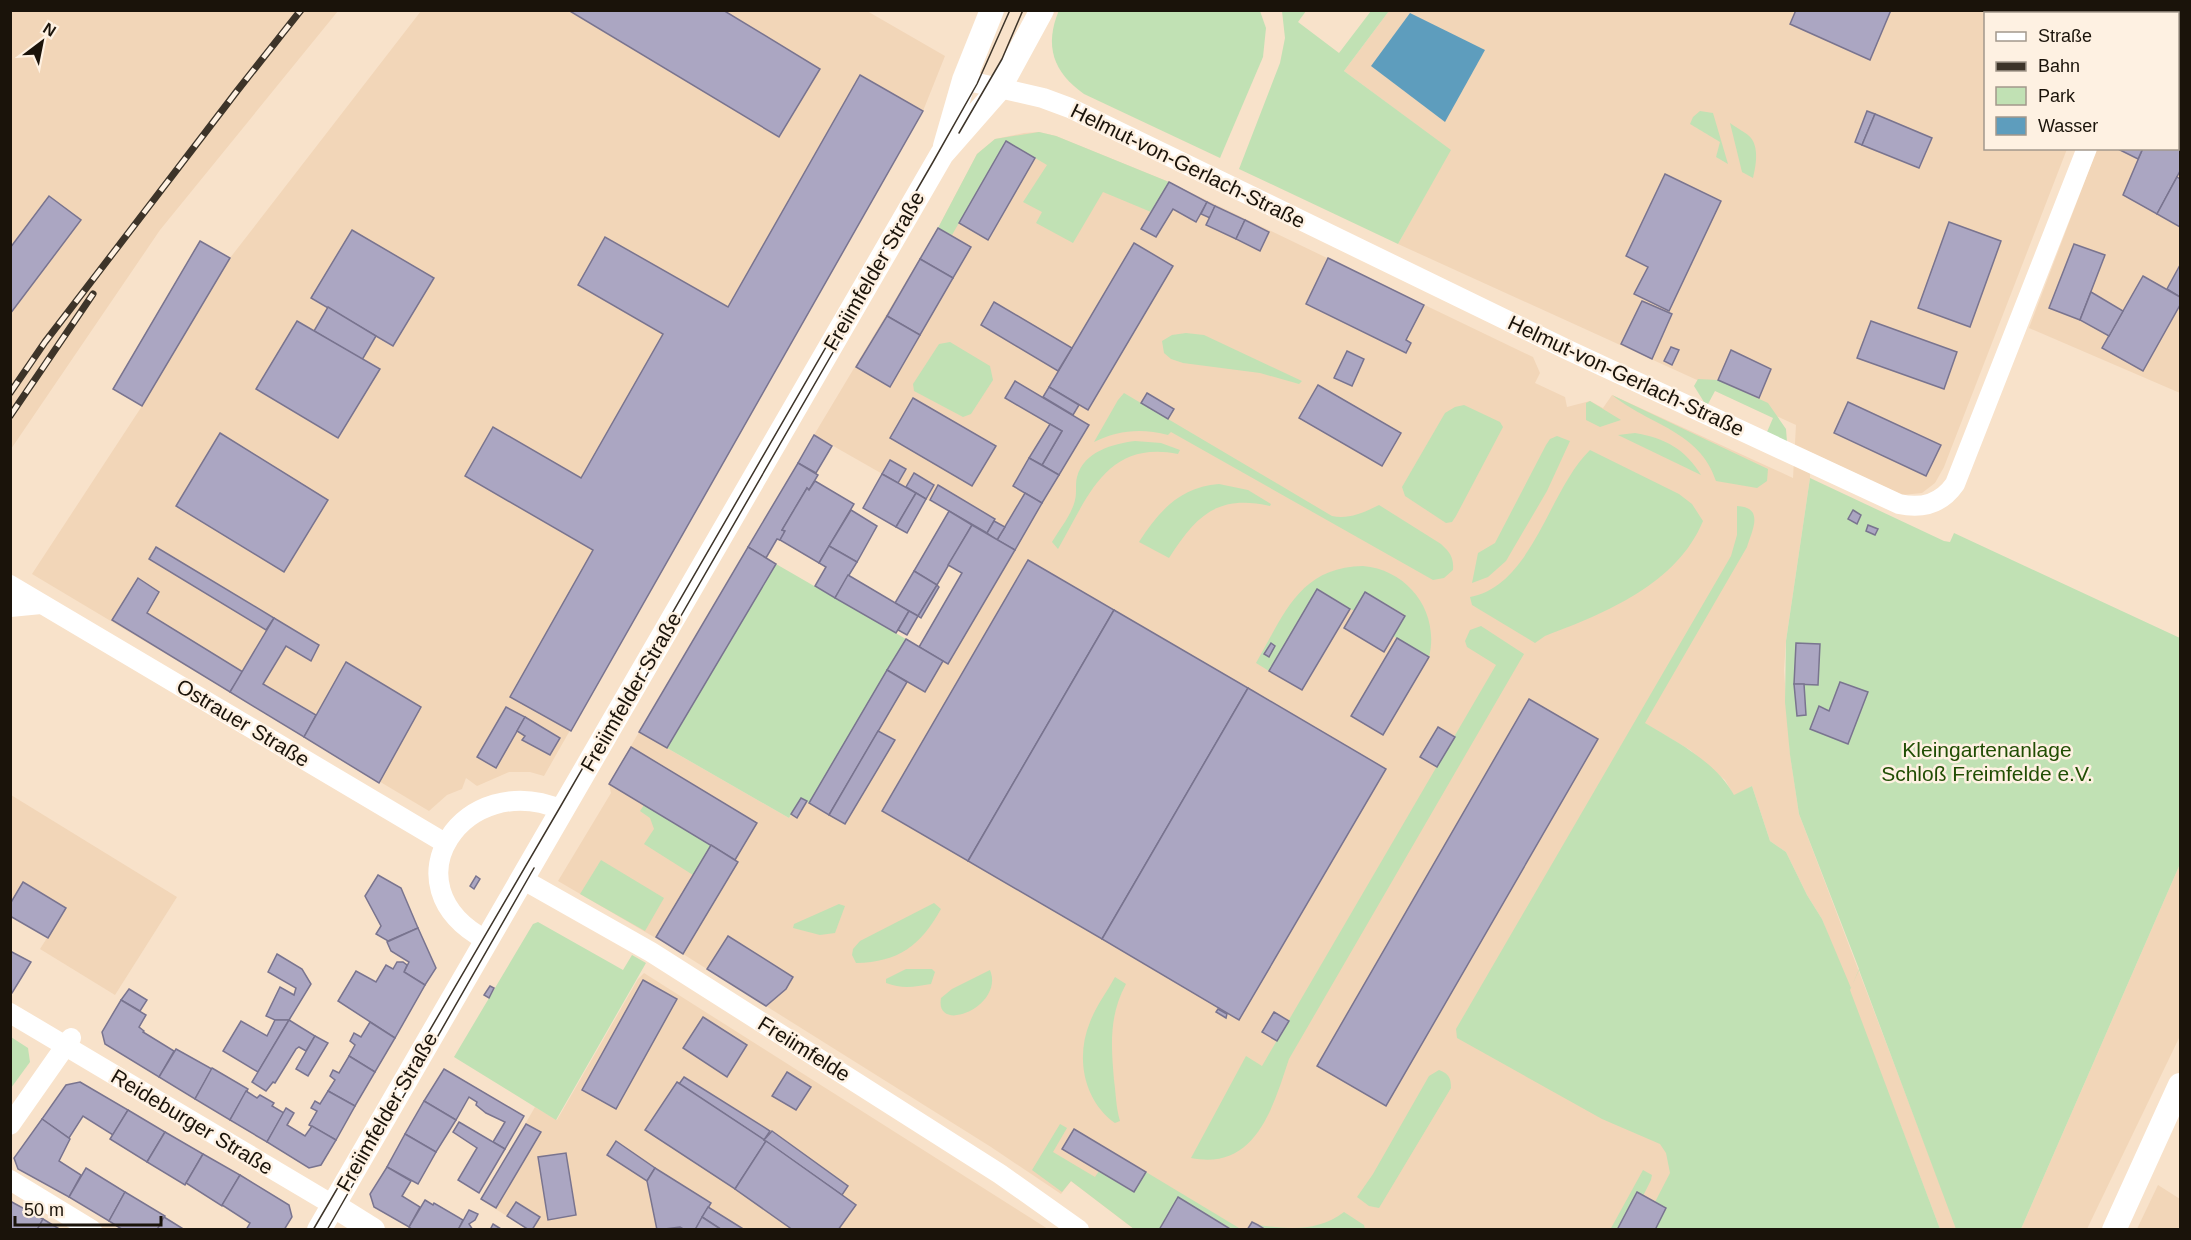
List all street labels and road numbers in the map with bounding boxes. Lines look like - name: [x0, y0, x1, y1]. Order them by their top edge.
- street label: Helmut-von-Gerlach-Straße: [1067, 99, 1309, 232]
- street label: Freiimfelder Straße: [819, 187, 928, 354]
- street label: Helmut-von-Gerlach-Straße: [1504, 311, 1748, 440]
- street label: Freiimfelder Straße: [576, 608, 685, 775]
- street label: Ostrauer Straße: [173, 674, 314, 771]
- street label: Freiimfelde: [754, 1011, 854, 1086]
- street label: Freiimfelder Straße: [332, 1028, 441, 1195]
- street label: Reideburger Straße: [107, 1064, 277, 1179]

